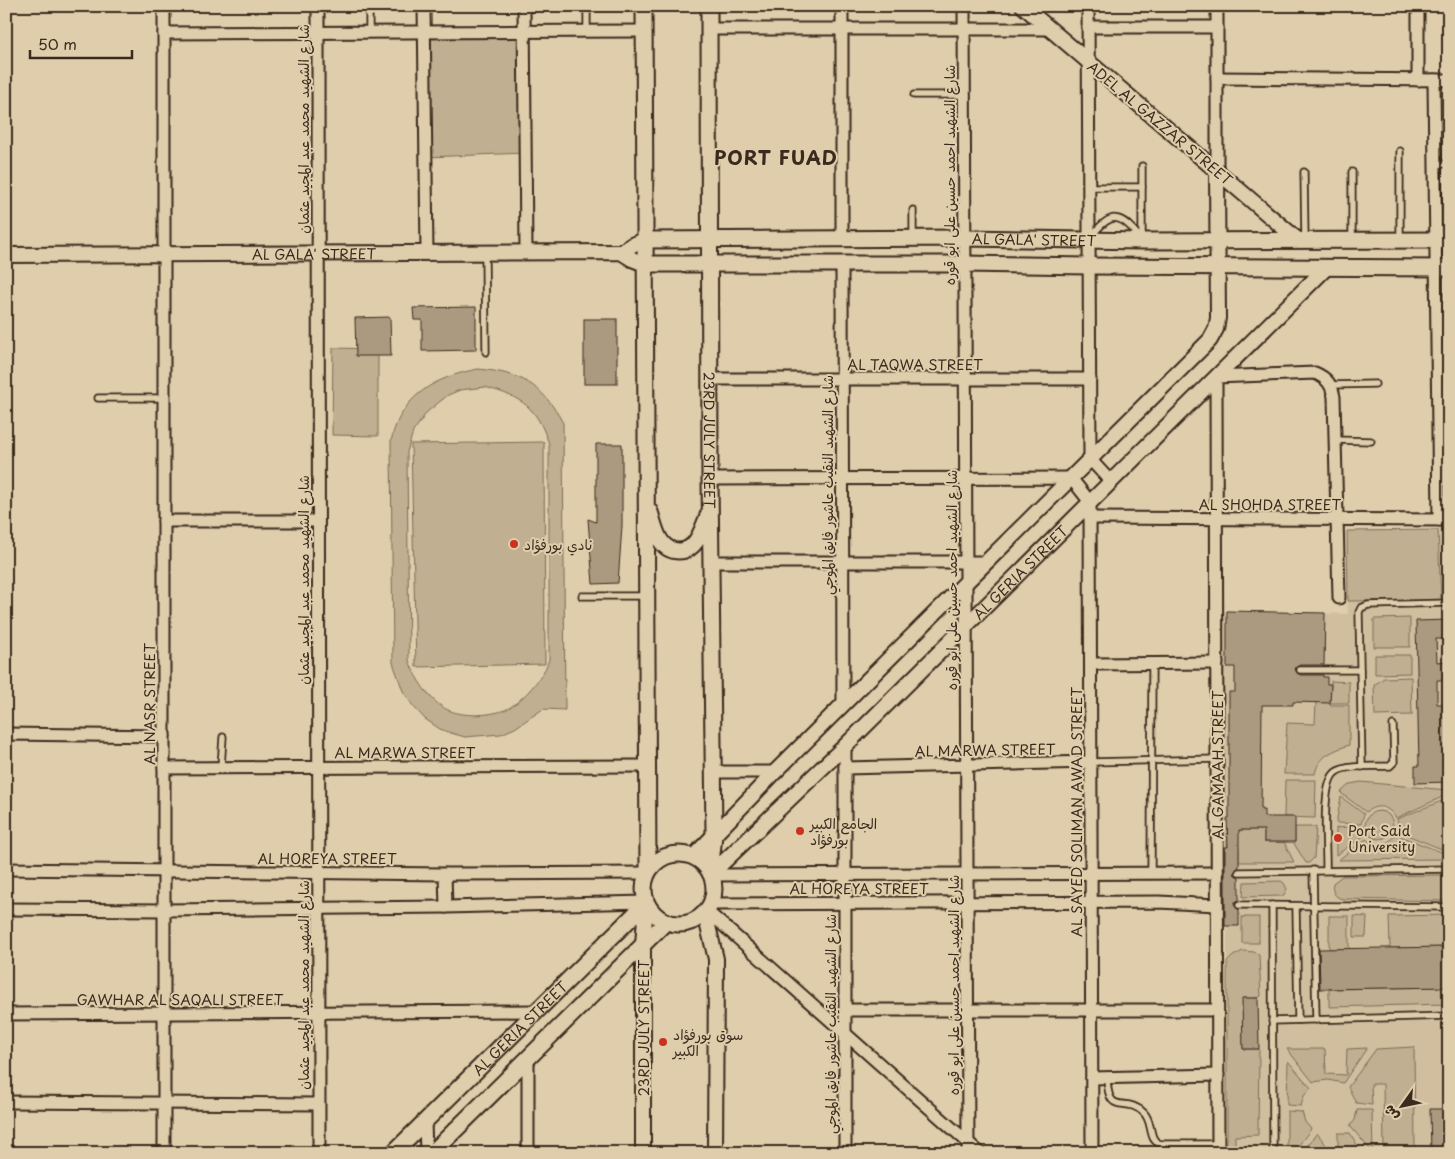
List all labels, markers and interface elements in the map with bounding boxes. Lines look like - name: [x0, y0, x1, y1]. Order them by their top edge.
- street label: شارع الشهيد محمد عبد المجيد عثمان: [293, 24, 314, 234]
- scale bar: [30, 28, 132, 60]
- text: 50 m: [38, 32, 77, 55]
- street label: ADEL AL GAZZAR STREET: [1083, 56, 1237, 190]
- street label: شارع الشهيد احمد حسين على ابو قوره: [939, 65, 960, 285]
- district label: PORT FUAD: [714, 143, 838, 171]
- street label: AL GALA' STREET: [972, 228, 1097, 251]
- street label: AL GALA' STREET: [252, 243, 377, 264]
- street label: AL TAQWA STREET: [847, 354, 983, 375]
- street label: 23RD JULY STREET: [699, 372, 721, 509]
- street label: شارع الشهيد النقيب عاشور فايق الموجي: [817, 375, 841, 595]
- street label: شارع الشهيد احمد حسين على ابو قوره: [941, 470, 962, 690]
- street label: شارع الشهيد محمد عبد المجيد عثمان: [293, 475, 314, 685]
- street label: AL SHOHDA STREET: [1199, 494, 1342, 515]
- street label: AL GERIA STREET: [968, 520, 1072, 624]
- place label: نادي بورفؤاد: [524, 534, 592, 556]
- marker: نادي بورفؤاد: [508, 538, 520, 550]
- street label: AL NASR STREET: [139, 643, 160, 765]
- street label: AL SAYED SOLIMAN AWAD STREET: [1066, 687, 1087, 937]
- street label: AL GAMAAH STREET: [1207, 690, 1228, 840]
- street label: AL MARWA STREET: [914, 738, 1056, 762]
- street label: AL MARWA STREET: [335, 742, 476, 763]
- place label: الجامع الكبير بورفؤاد: [809, 813, 877, 850]
- place label: Port Said University: [1348, 820, 1415, 857]
- marker: الجامع الكبير بورفؤاد: [794, 825, 806, 837]
- marker: Port Said University: [1332, 832, 1344, 844]
- street label: AL HOREYA STREET: [257, 848, 397, 869]
- street label: شارع الشهيد احمد حسين على ابو قوره: [943, 875, 964, 1095]
- street label: AL HOREYA STREET: [789, 878, 929, 899]
- street label: شارع الشهيد محمد عبد المجيد عثمان: [293, 880, 314, 1090]
- street label: شارع الشهيد النقيب عاشور فايق الموجي: [820, 914, 844, 1134]
- street label: 23RD JULY STREET: [633, 959, 654, 1096]
- street label: AL GERIA STREET: [467, 976, 572, 1080]
- street label: GAWHAR AL SAQALI STREET: [77, 989, 284, 1010]
- place label: سوق بورفؤاد الكبير: [672, 1024, 743, 1061]
- marker: سوق بورفؤاد الكبير: [657, 1036, 669, 1048]
- north arrow: [1378, 1082, 1428, 1132]
- text: ش: [1378, 1101, 1404, 1126]

